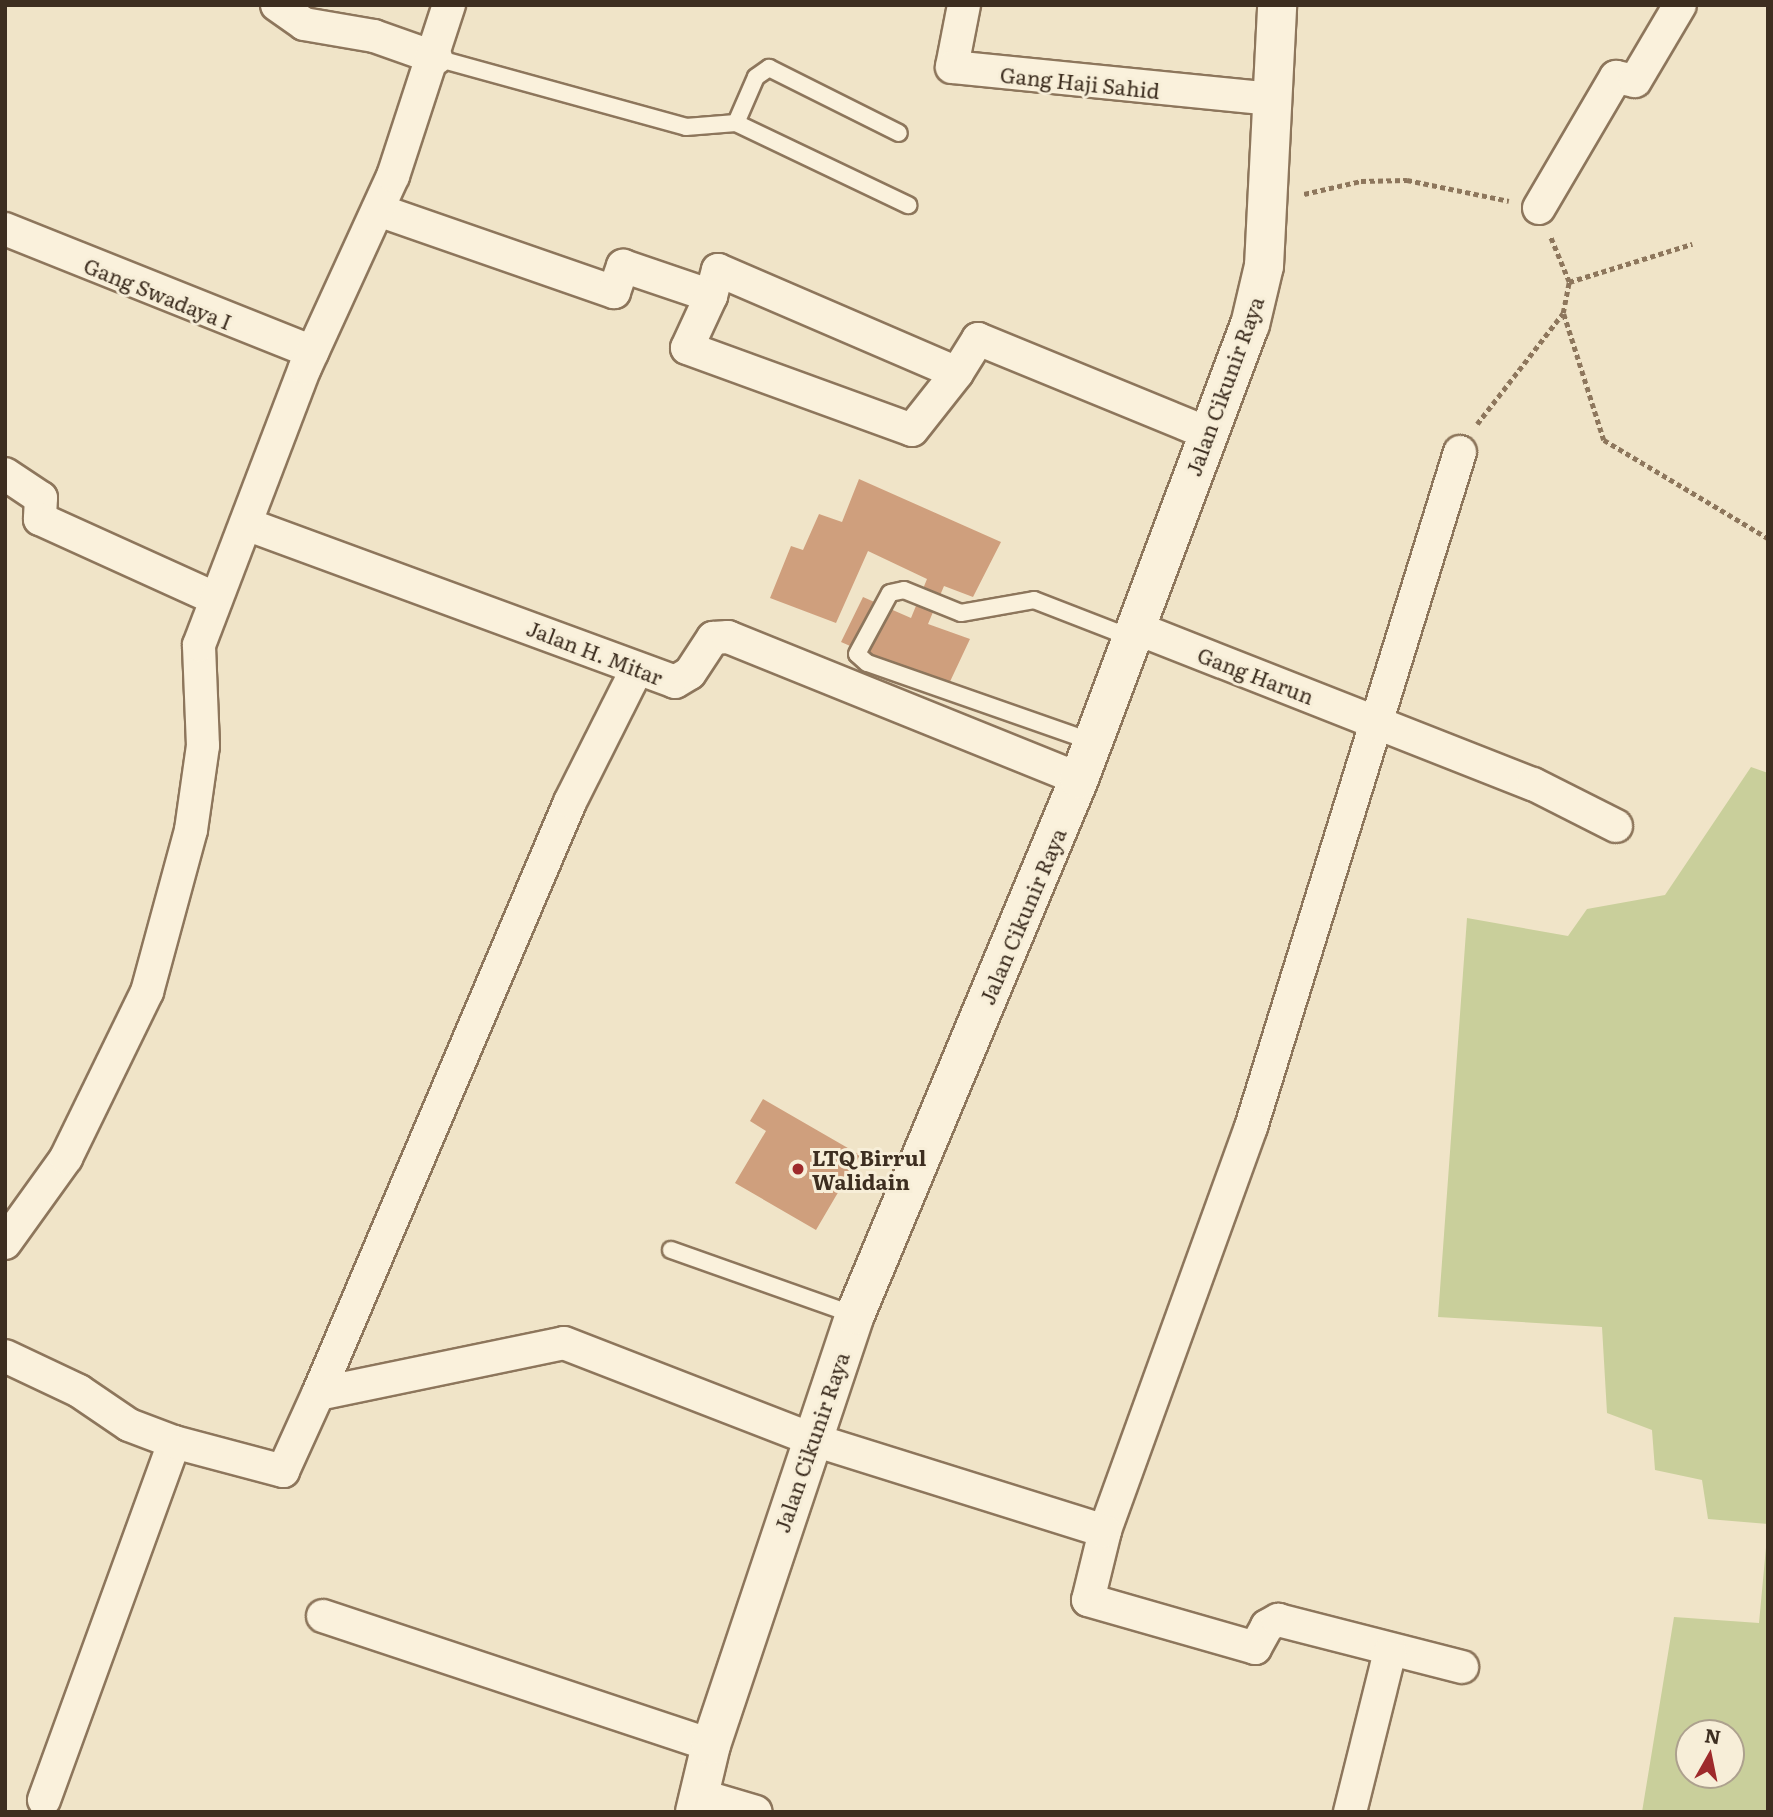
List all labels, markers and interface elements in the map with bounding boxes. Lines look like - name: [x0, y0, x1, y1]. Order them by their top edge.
- street label: Gang Haji Sahid: [999, 61, 1161, 103]
- street label: Gang Swadaya I: [80, 252, 236, 334]
- street label: Jalan Cikunir Raya: [1180, 293, 1268, 479]
- street label: Jalan H. Mitar: [523, 614, 667, 690]
- street label: Gang Harun: [1194, 641, 1318, 709]
- street label: Jalan Cikunir Raya: [973, 824, 1071, 1008]
- place label: LTQ Birrul Walidain: [812, 1144, 926, 1194]
- marker: LTQ Birrul Walidain: [790, 1161, 806, 1177]
- street label: Jalan Cikunir Raya: [768, 1348, 854, 1536]
- north arrow: [1675, 1719, 1745, 1789]
- text: N: [1703, 1720, 1723, 1750]

